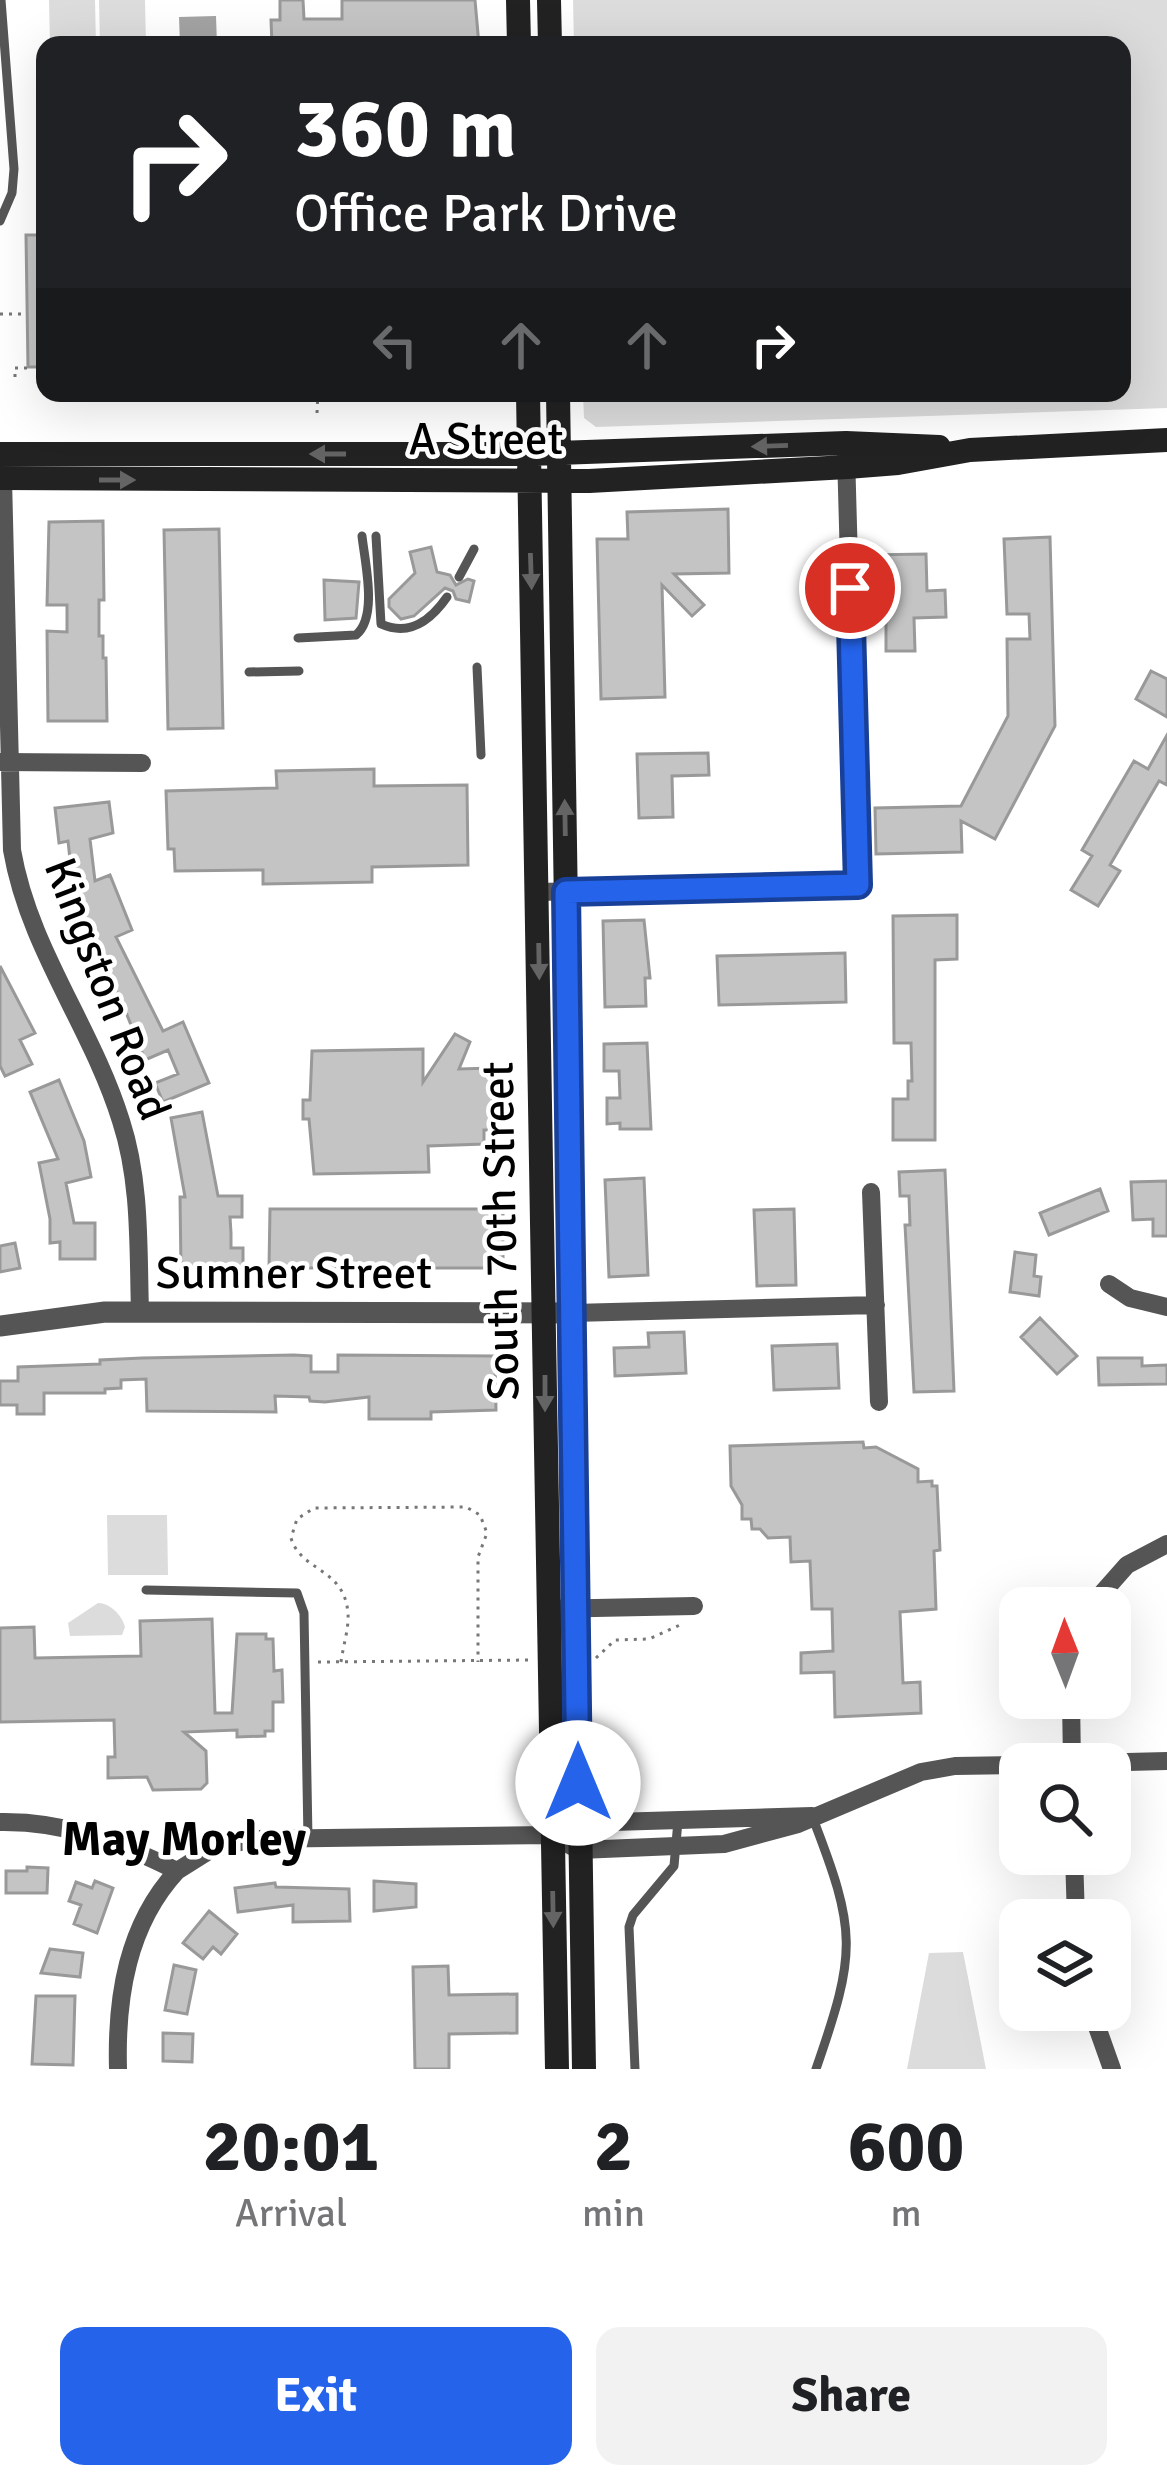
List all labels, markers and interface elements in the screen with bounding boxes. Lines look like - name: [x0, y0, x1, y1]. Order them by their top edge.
- text: 360 m: [294, 77, 516, 181]
- icon: right: [96, 84, 252, 240]
- text: Office Park Drive: [294, 180, 678, 247]
- icon: left: [362, 312, 428, 378]
- icon: ahead: [488, 312, 554, 378]
- icon: ahead: [614, 312, 680, 378]
- icon: right: [740, 312, 806, 378]
- street label: A Street: [409, 412, 563, 467]
- one-way arrow: [750, 436, 788, 455]
- one-way arrow: [308, 444, 346, 464]
- one-way arrow: [99, 470, 137, 490]
- pin: [799, 537, 901, 639]
- one-way arrow: [522, 553, 541, 591]
- icon: arrive: [817, 555, 883, 621]
- one-way arrow: [556, 798, 575, 836]
- street label: Kingston Road: [32, 850, 182, 1128]
- one-way arrow: [530, 943, 549, 981]
- street label: South 70th Street: [471, 1061, 531, 1401]
- street label: Sumner Street: [156, 1246, 432, 1301]
- one-way arrow: [535, 1375, 554, 1413]
- north arrow: [999, 1587, 1131, 1719]
- map controls: [999, 1587, 1131, 2031]
- position arrow: [515, 1720, 641, 1846]
- button: search: [999, 1743, 1131, 1875]
- district label: May Morley: [62, 1810, 306, 1869]
- one-way arrow: [543, 1891, 563, 1929]
- button: layers: [999, 1899, 1131, 2031]
- text: 20:01: [203, 2102, 379, 2191]
- text: 2: [594, 2102, 633, 2191]
- text: 600: [848, 2102, 964, 2191]
- text: Arrival: [235, 2189, 347, 2237]
- text: min: [582, 2189, 645, 2237]
- text: m: [890, 2189, 922, 2237]
- button: Exit: [60, 2327, 572, 2465]
- button: Share: [596, 2327, 1107, 2465]

